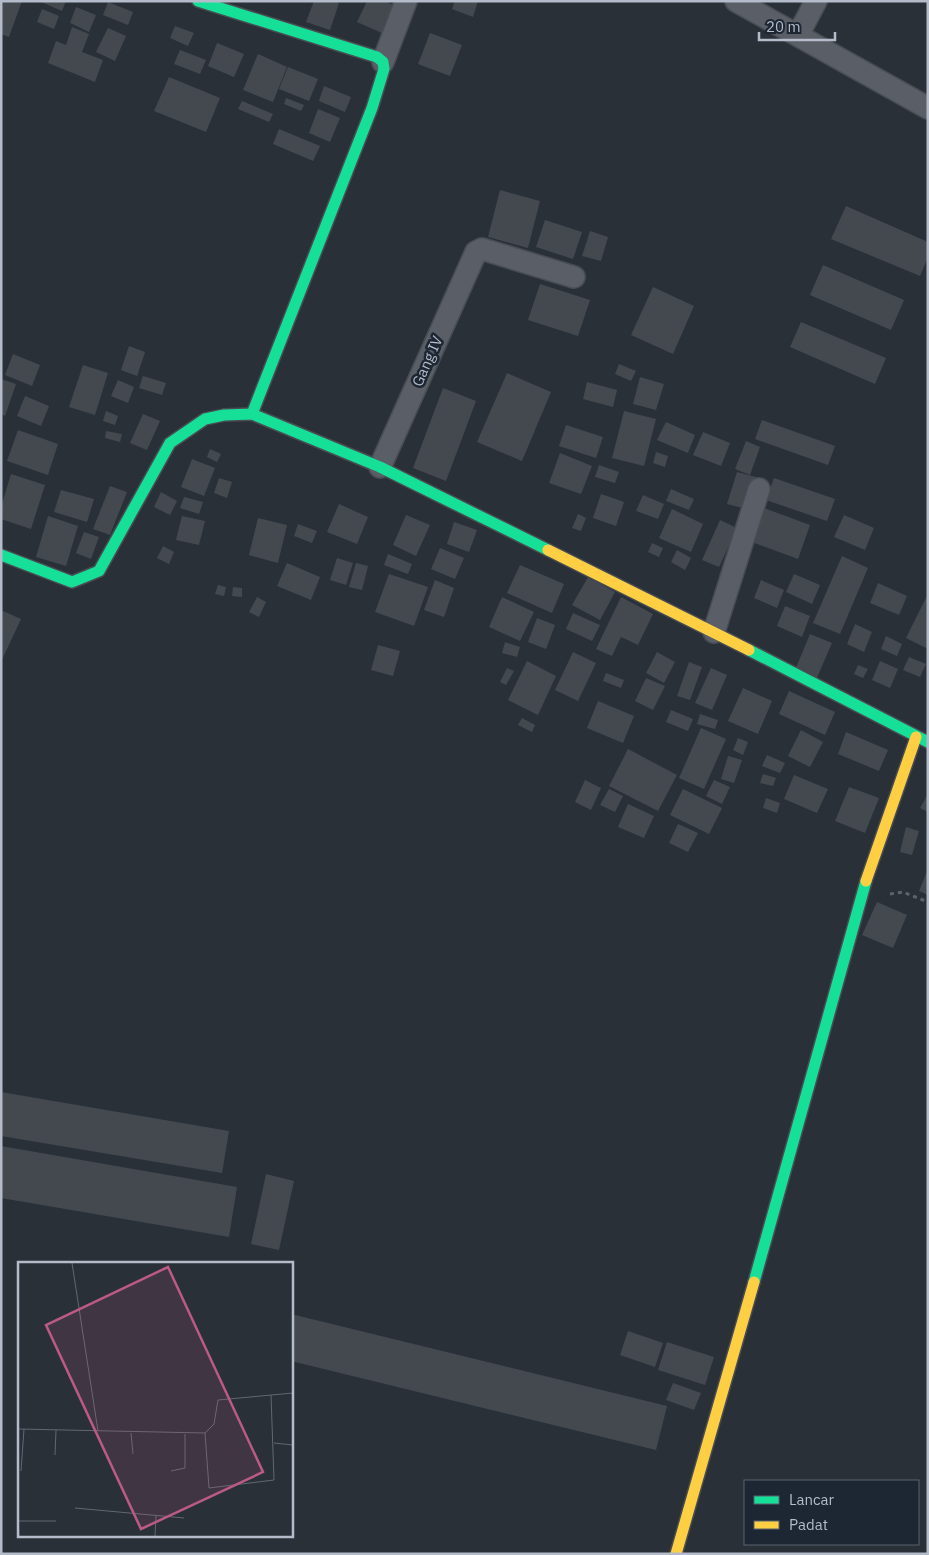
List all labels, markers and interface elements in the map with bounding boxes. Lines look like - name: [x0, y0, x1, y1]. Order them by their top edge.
- scale bar: [759, 10, 835, 42]
- text: 20 m: [766, 17, 801, 36]
- street label: Gang IV: [407, 333, 447, 389]
- inset map: [18, 1262, 292, 1538]
- legend: [744, 1480, 919, 1545]
- text: Lancar: [789, 1490, 835, 1509]
- text: Padat: [789, 1515, 828, 1534]

